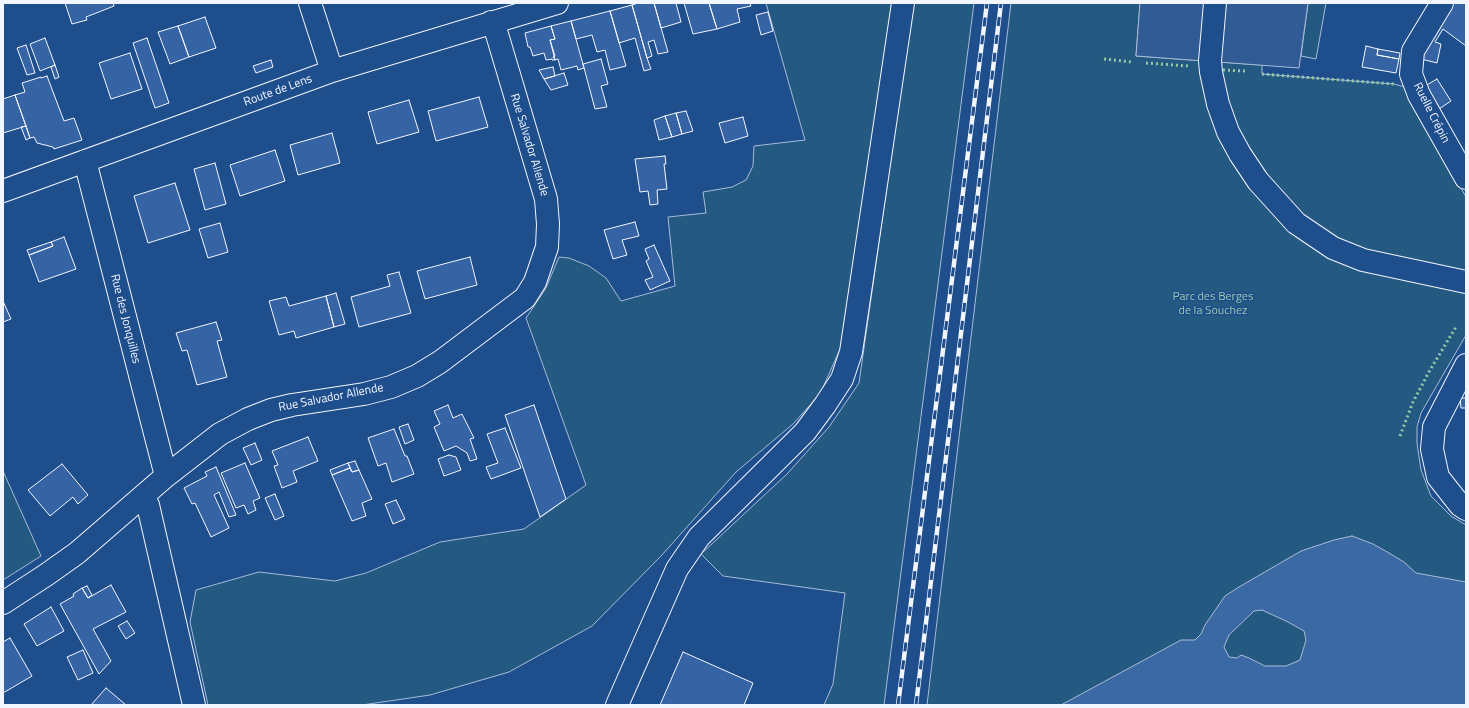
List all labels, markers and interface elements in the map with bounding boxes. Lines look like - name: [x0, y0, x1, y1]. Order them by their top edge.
- street label: Route de Lens: [242, 72, 314, 110]
- street label: Ruelle Crépin: [1410, 80, 1452, 146]
- street label: Rue Salvador Allende: [507, 92, 551, 198]
- street label: Rue des Jonquilles: [107, 273, 143, 365]
- park label: Parc des Berges de la Souchez: [1173, 290, 1253, 318]
- street label: Rue Salvador Allende: [277, 381, 385, 415]

